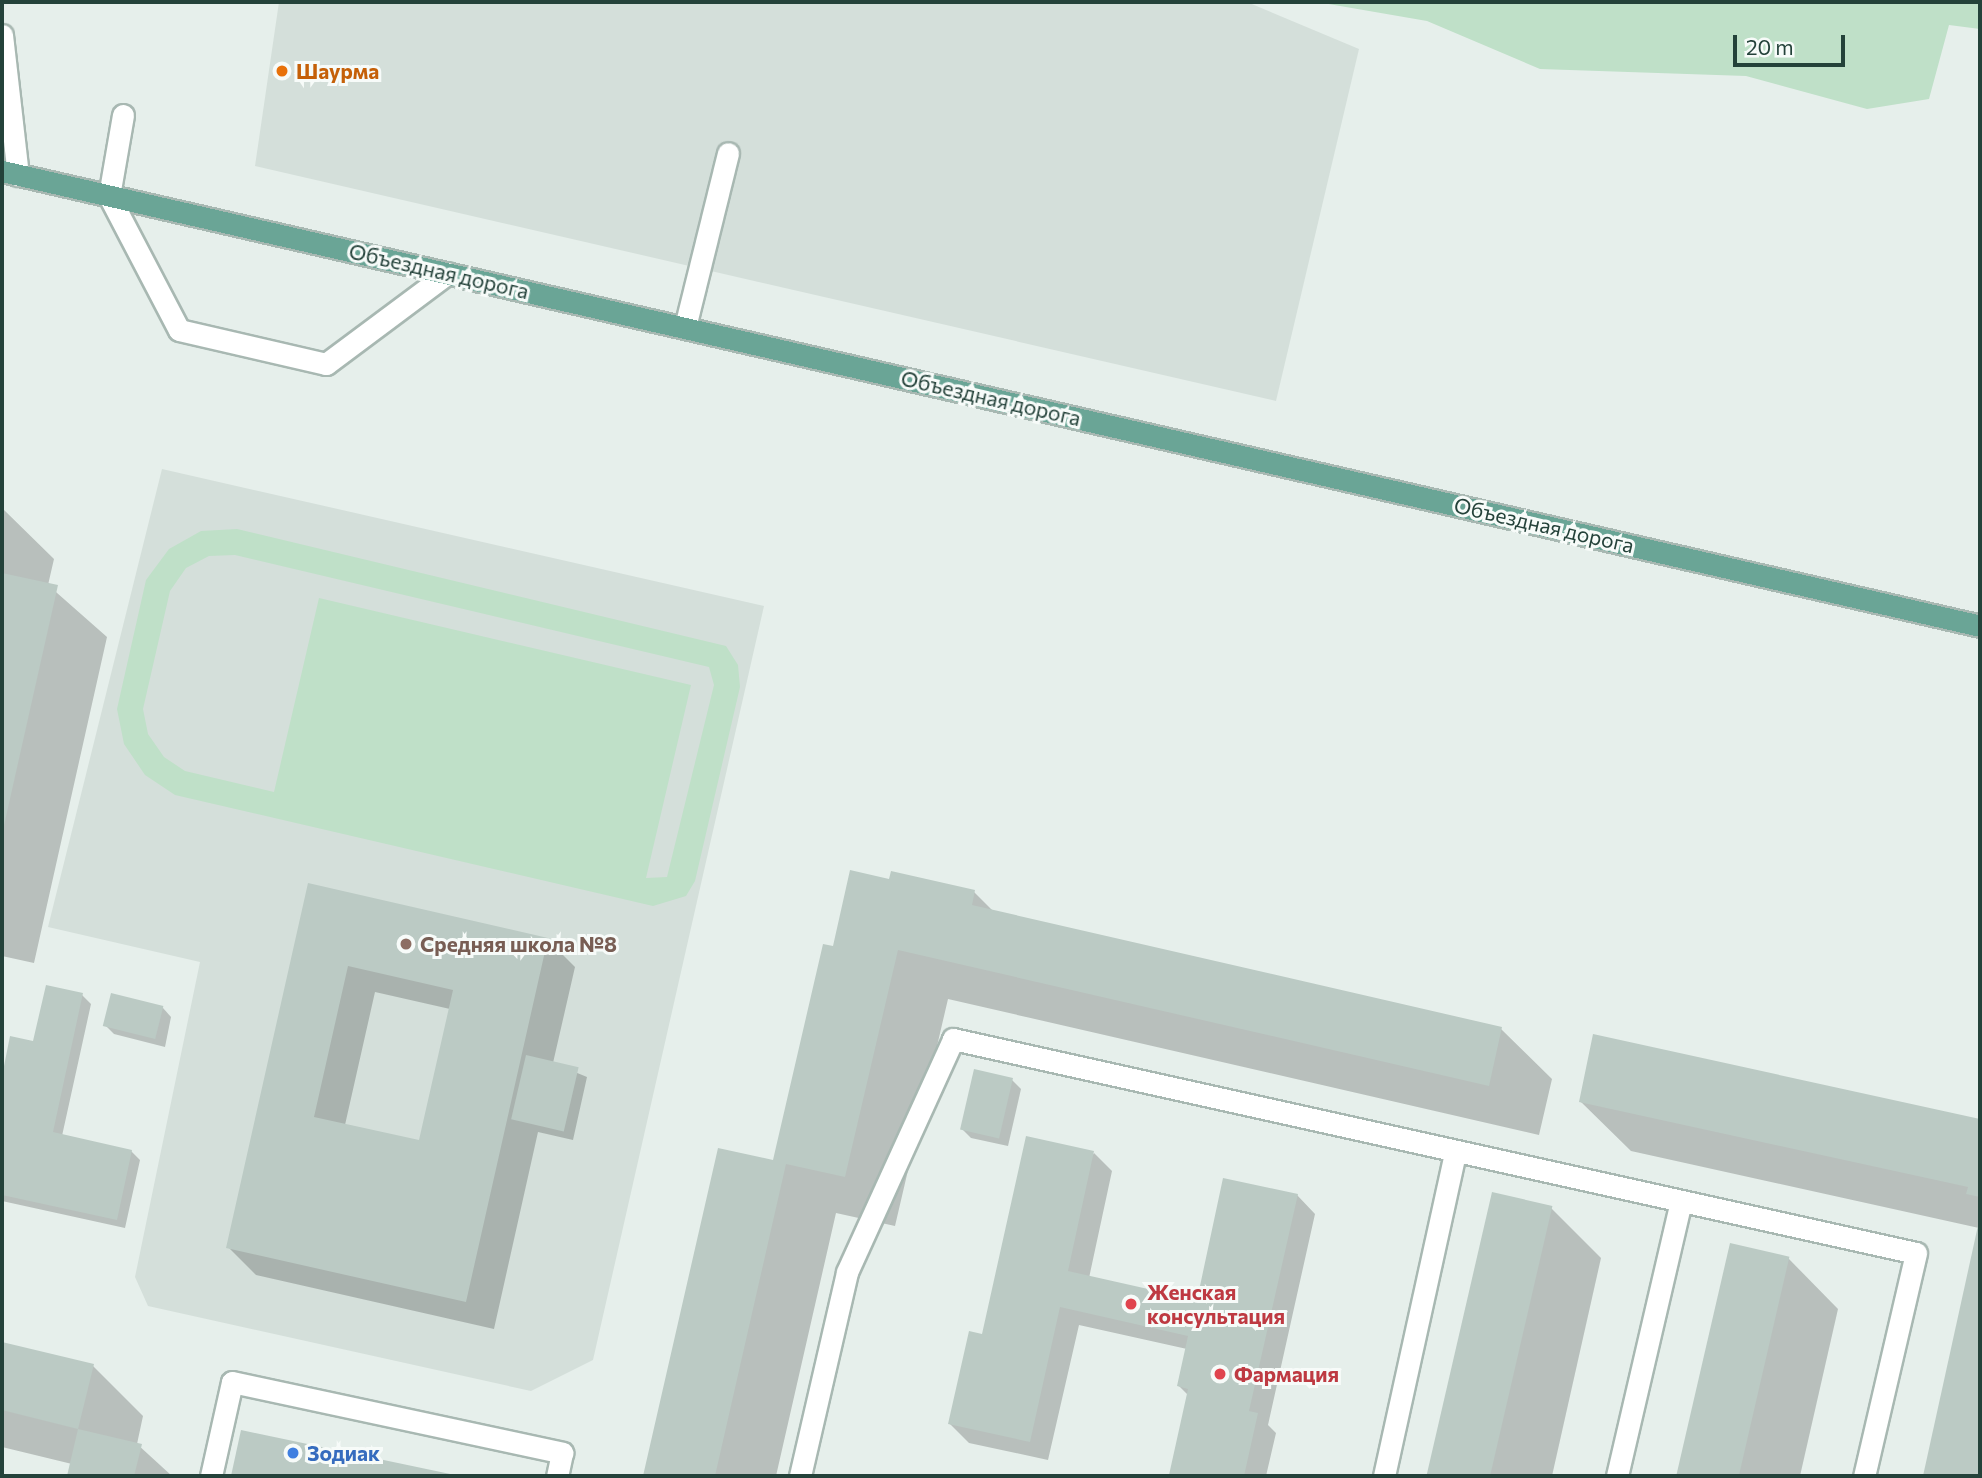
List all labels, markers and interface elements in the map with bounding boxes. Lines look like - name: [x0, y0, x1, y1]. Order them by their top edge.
- scale bar: [1737, 21, 1849, 65]
- text: 20 m: [1746, 34, 1794, 59]
- place label: Шаурма: [296, 58, 379, 84]
- marker: Шаурма: [274, 63, 290, 79]
- street label: Объездная дорога: [347, 238, 531, 304]
- street label: Объездная дорога: [899, 365, 1083, 431]
- street label: Объездная дорога: [1452, 492, 1636, 558]
- place label: Средняя школа №8: [420, 931, 617, 957]
- marker: Средняя школа №8: [398, 936, 414, 952]
- place label: Женская консультация: [1147, 1279, 1285, 1329]
- marker: Женская консультация: [1121, 1294, 1141, 1314]
- place label: Фармация: [1234, 1361, 1339, 1387]
- marker: Фармация: [1212, 1366, 1228, 1382]
- place label: Зодиак: [307, 1440, 380, 1466]
- marker: Зодиак: [285, 1445, 301, 1461]

